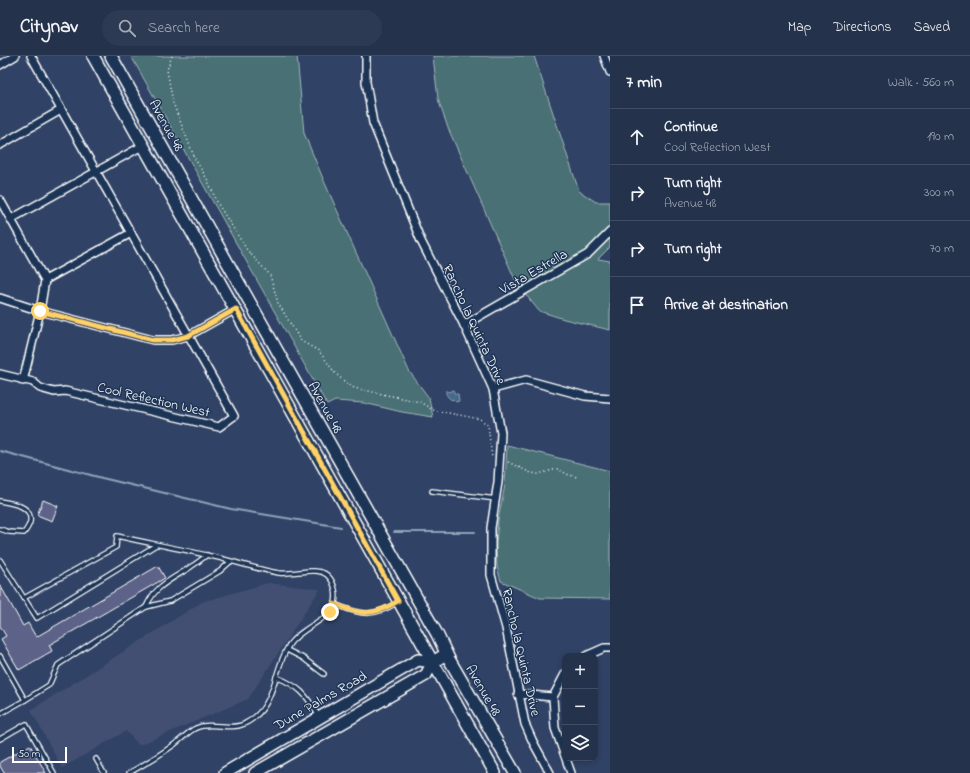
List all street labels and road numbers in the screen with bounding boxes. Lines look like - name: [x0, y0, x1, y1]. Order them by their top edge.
- street label: Avenue 48: [143, 96, 189, 155]
- street label: Vista Estrella: [495, 244, 572, 301]
- street label: Rancho la Quinta Drive: [437, 261, 511, 389]
- street label: Cool Reflection West: [95, 377, 212, 424]
- street label: Avenue 48: [302, 378, 348, 437]
- street label: Rancho la Quinta Drive: [496, 586, 546, 719]
- street label: Avenue 48: [460, 661, 506, 720]
- street label: Dune Palms Road: [270, 666, 371, 737]

